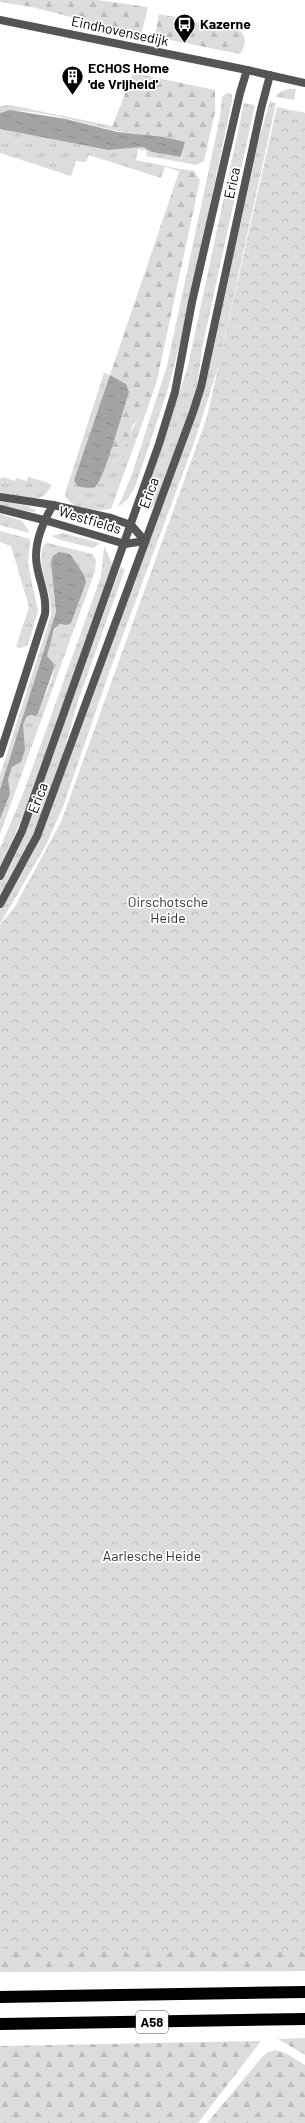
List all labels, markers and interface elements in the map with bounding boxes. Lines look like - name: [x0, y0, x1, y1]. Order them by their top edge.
- bus stop icon: Kazerne: [172, 11, 198, 44]
- street label: Eindhovensedijk: [70, 12, 170, 49]
- place label: Kazerne: [200, 15, 251, 32]
- place label: ECHOS Home 'de Vrijheid': [88, 59, 170, 92]
- building icon: ECHOS Home 'de Vrijheid': [59, 63, 85, 96]
- street label: Erica: [220, 166, 243, 200]
- street label: Erica: [135, 475, 162, 511]
- street label: Westfields: [57, 502, 124, 537]
- street label: Erica: [24, 780, 51, 816]
- park label: Oirschotsche Heide: [128, 893, 208, 926]
- park label: Aarlesche Heide: [103, 1547, 201, 1564]
- road number: A58: [136, 2011, 168, 2033]

